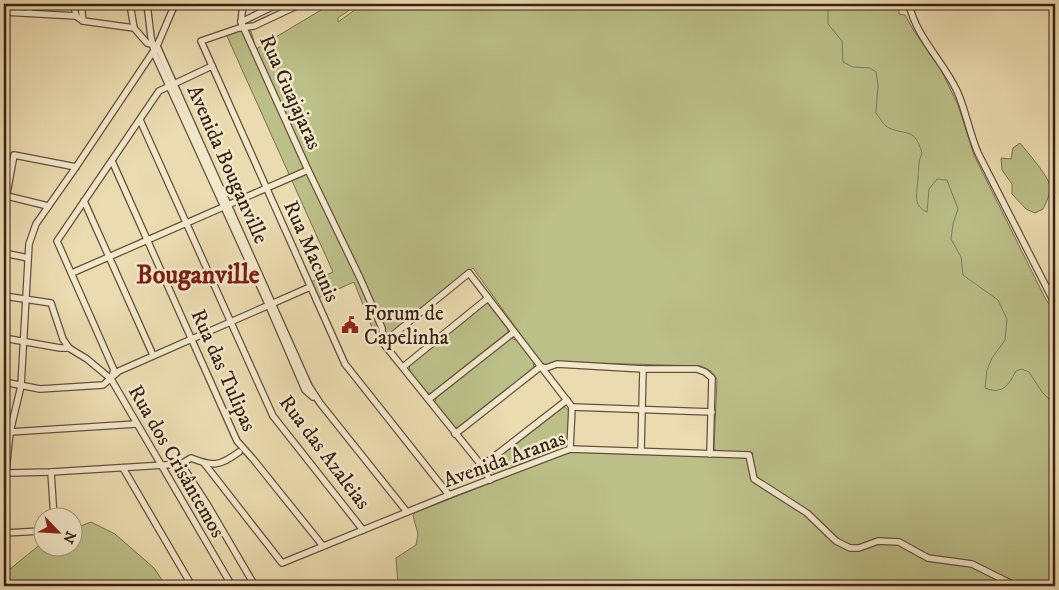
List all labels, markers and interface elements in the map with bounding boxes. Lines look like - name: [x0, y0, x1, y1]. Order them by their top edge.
- street label: Rua Guajajaras: [253, 31, 327, 154]
- street label: Avenida Bouganville: [180, 81, 274, 248]
- street label: Rua Macunis: [277, 197, 345, 306]
- district label: Bouganville: [136, 259, 260, 292]
- place label: Forum de Capelinha: [364, 301, 449, 351]
- street label: Rua das Tulipas: [185, 305, 262, 436]
- public building icon: Forum de Capelinha: [340, 315, 360, 335]
- street label: Rua dos Crisântemos: [122, 381, 230, 542]
- street label: Rua das Azaleias: [273, 390, 376, 515]
- street label: Avenida Aranas: [440, 426, 569, 494]
- north arrow: [32, 508, 82, 558]
- text: N: [58, 528, 79, 547]

